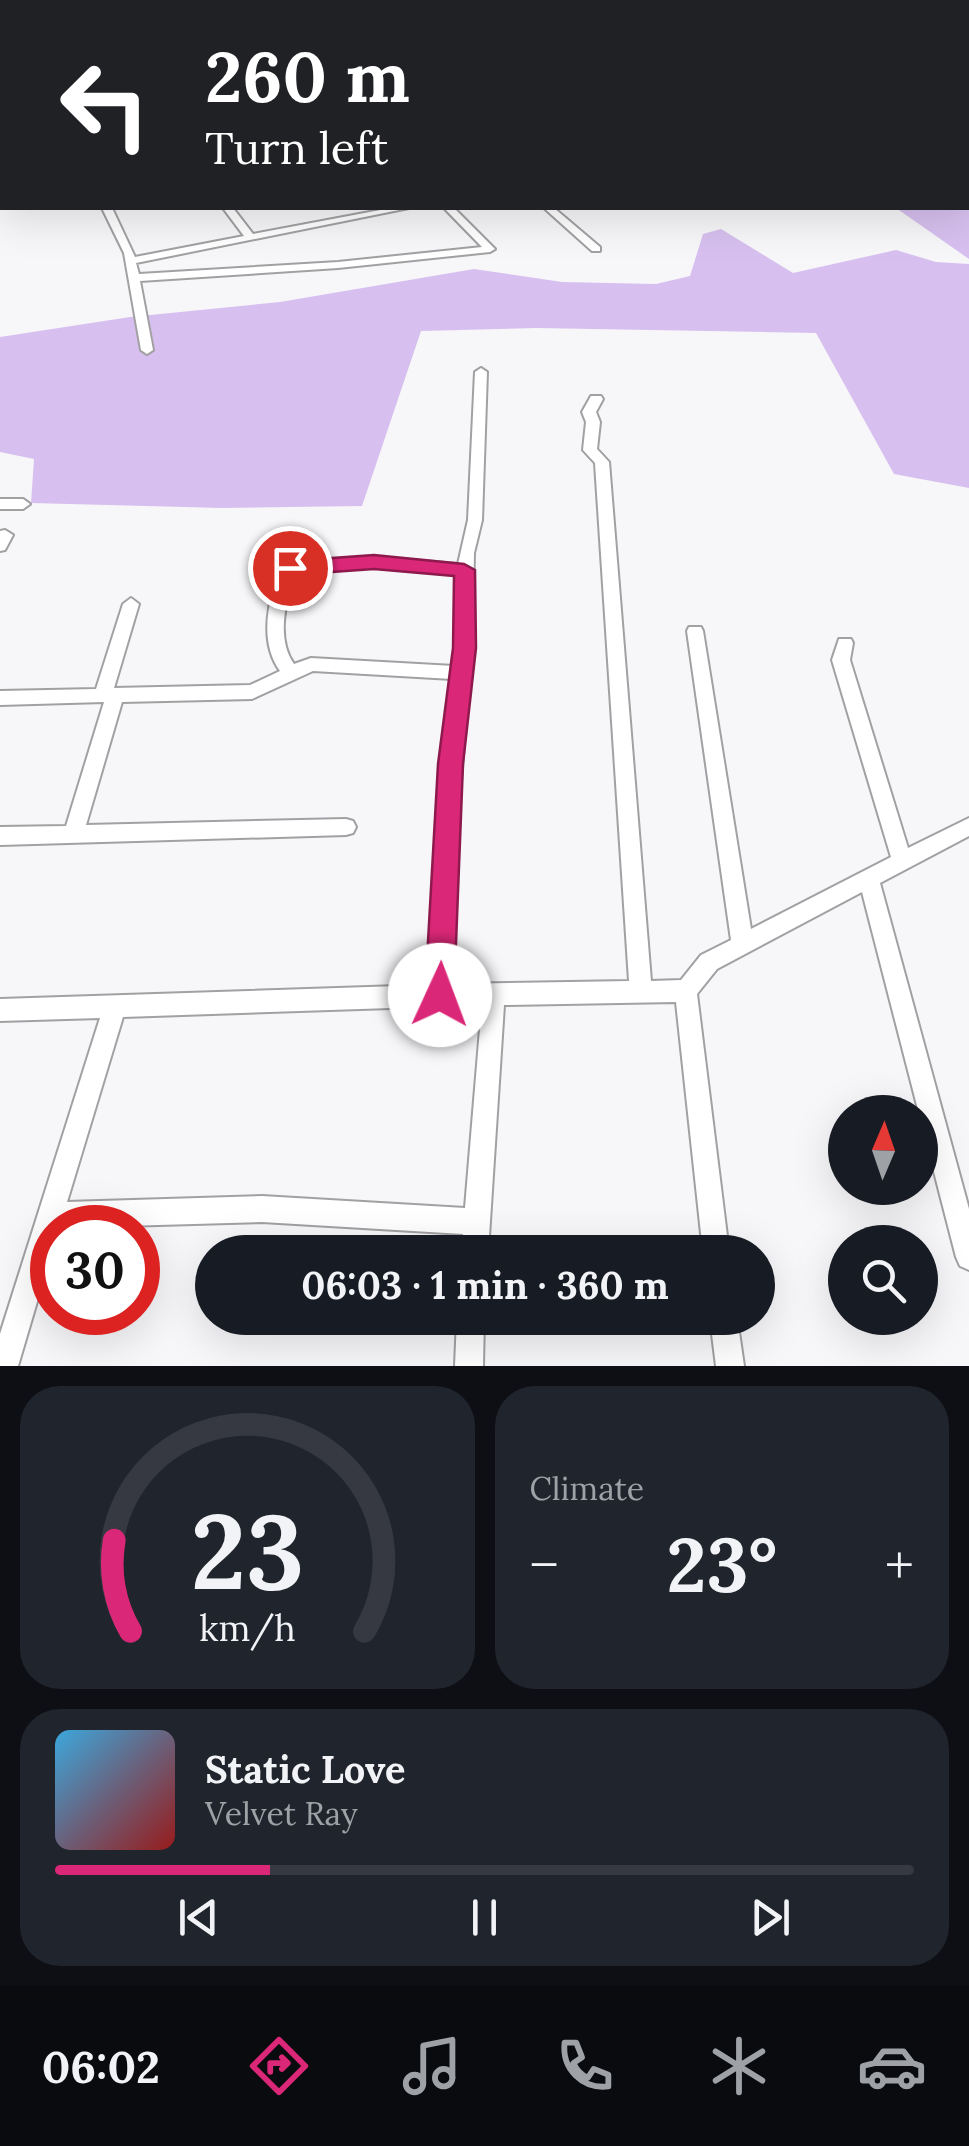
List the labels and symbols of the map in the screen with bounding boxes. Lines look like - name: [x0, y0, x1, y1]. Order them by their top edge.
- pin: [248, 526, 333, 611]
- position arrow: [388, 943, 492, 1047]
- north arrow: [828, 1095, 938, 1205]
- speed limit sign: 30: [30, 1205, 160, 1335]

